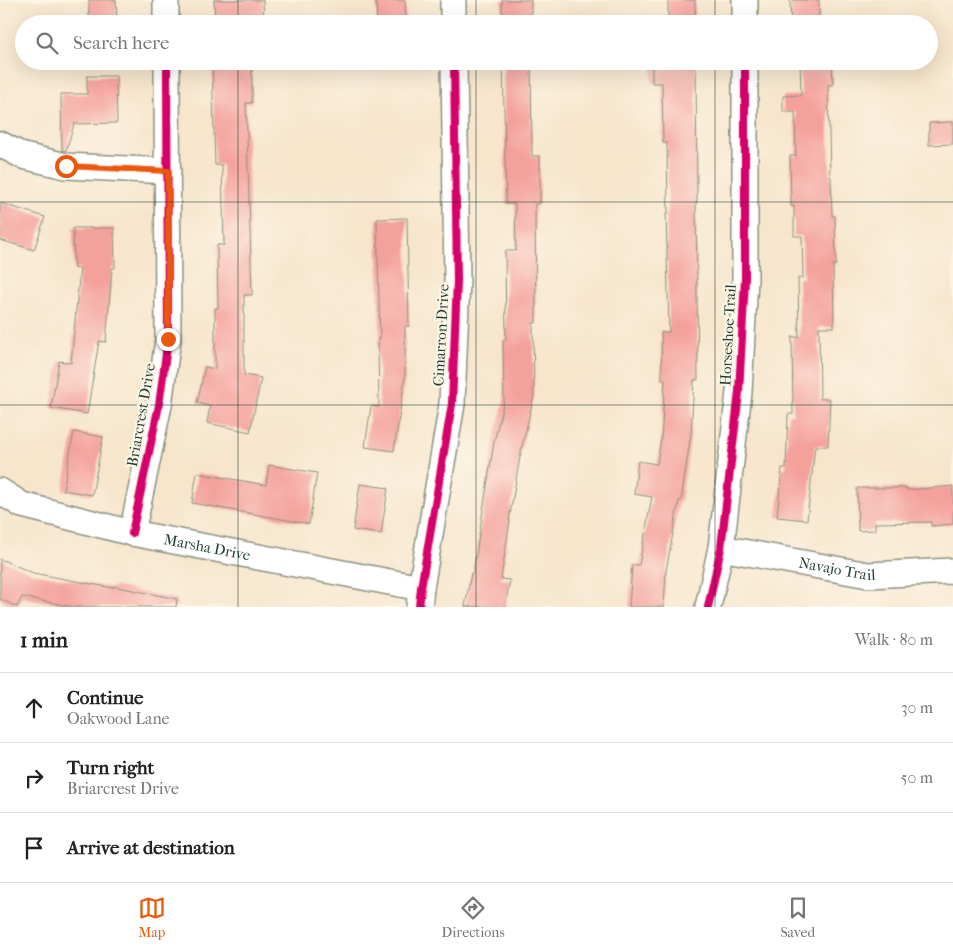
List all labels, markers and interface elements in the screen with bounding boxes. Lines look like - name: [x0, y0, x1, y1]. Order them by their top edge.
- search box: [15, 15, 938, 70]
- icon: search: [33, 29, 61, 57]
- text: Search here: [73, 32, 169, 54]
- route start: [55, 155, 78, 178]
- street label: Cimarron Drive: [429, 283, 453, 387]
- street label: Horseshoe Trail: [716, 284, 740, 386]
- route end: [157, 328, 180, 351]
- street label: Briarcrest Drive: [123, 361, 159, 468]
- street label: Marsha Drive: [162, 530, 252, 564]
- street label: Navajo Trail: [797, 553, 876, 584]
- text: 1 min: [20, 628, 68, 652]
- text: Walk · 80 m: [855, 630, 933, 649]
- text: Continue: [67, 687, 143, 709]
- icon: ahead: [20, 694, 48, 722]
- text: 30 m: [901, 698, 933, 717]
- text: Oakwood Lane: [67, 709, 170, 728]
- text: Turn right: [67, 757, 154, 779]
- icon: right: [20, 764, 48, 792]
- text: 50 m: [901, 768, 933, 787]
- text: Briarcrest Drive: [67, 779, 179, 798]
- icon: arrive: [20, 834, 48, 862]
- text: Arrive at destination: [67, 837, 235, 859]
- tab: Map: [138, 894, 166, 941]
- tab: Directions: [442, 894, 505, 941]
- tab: Saved: [780, 894, 815, 941]

